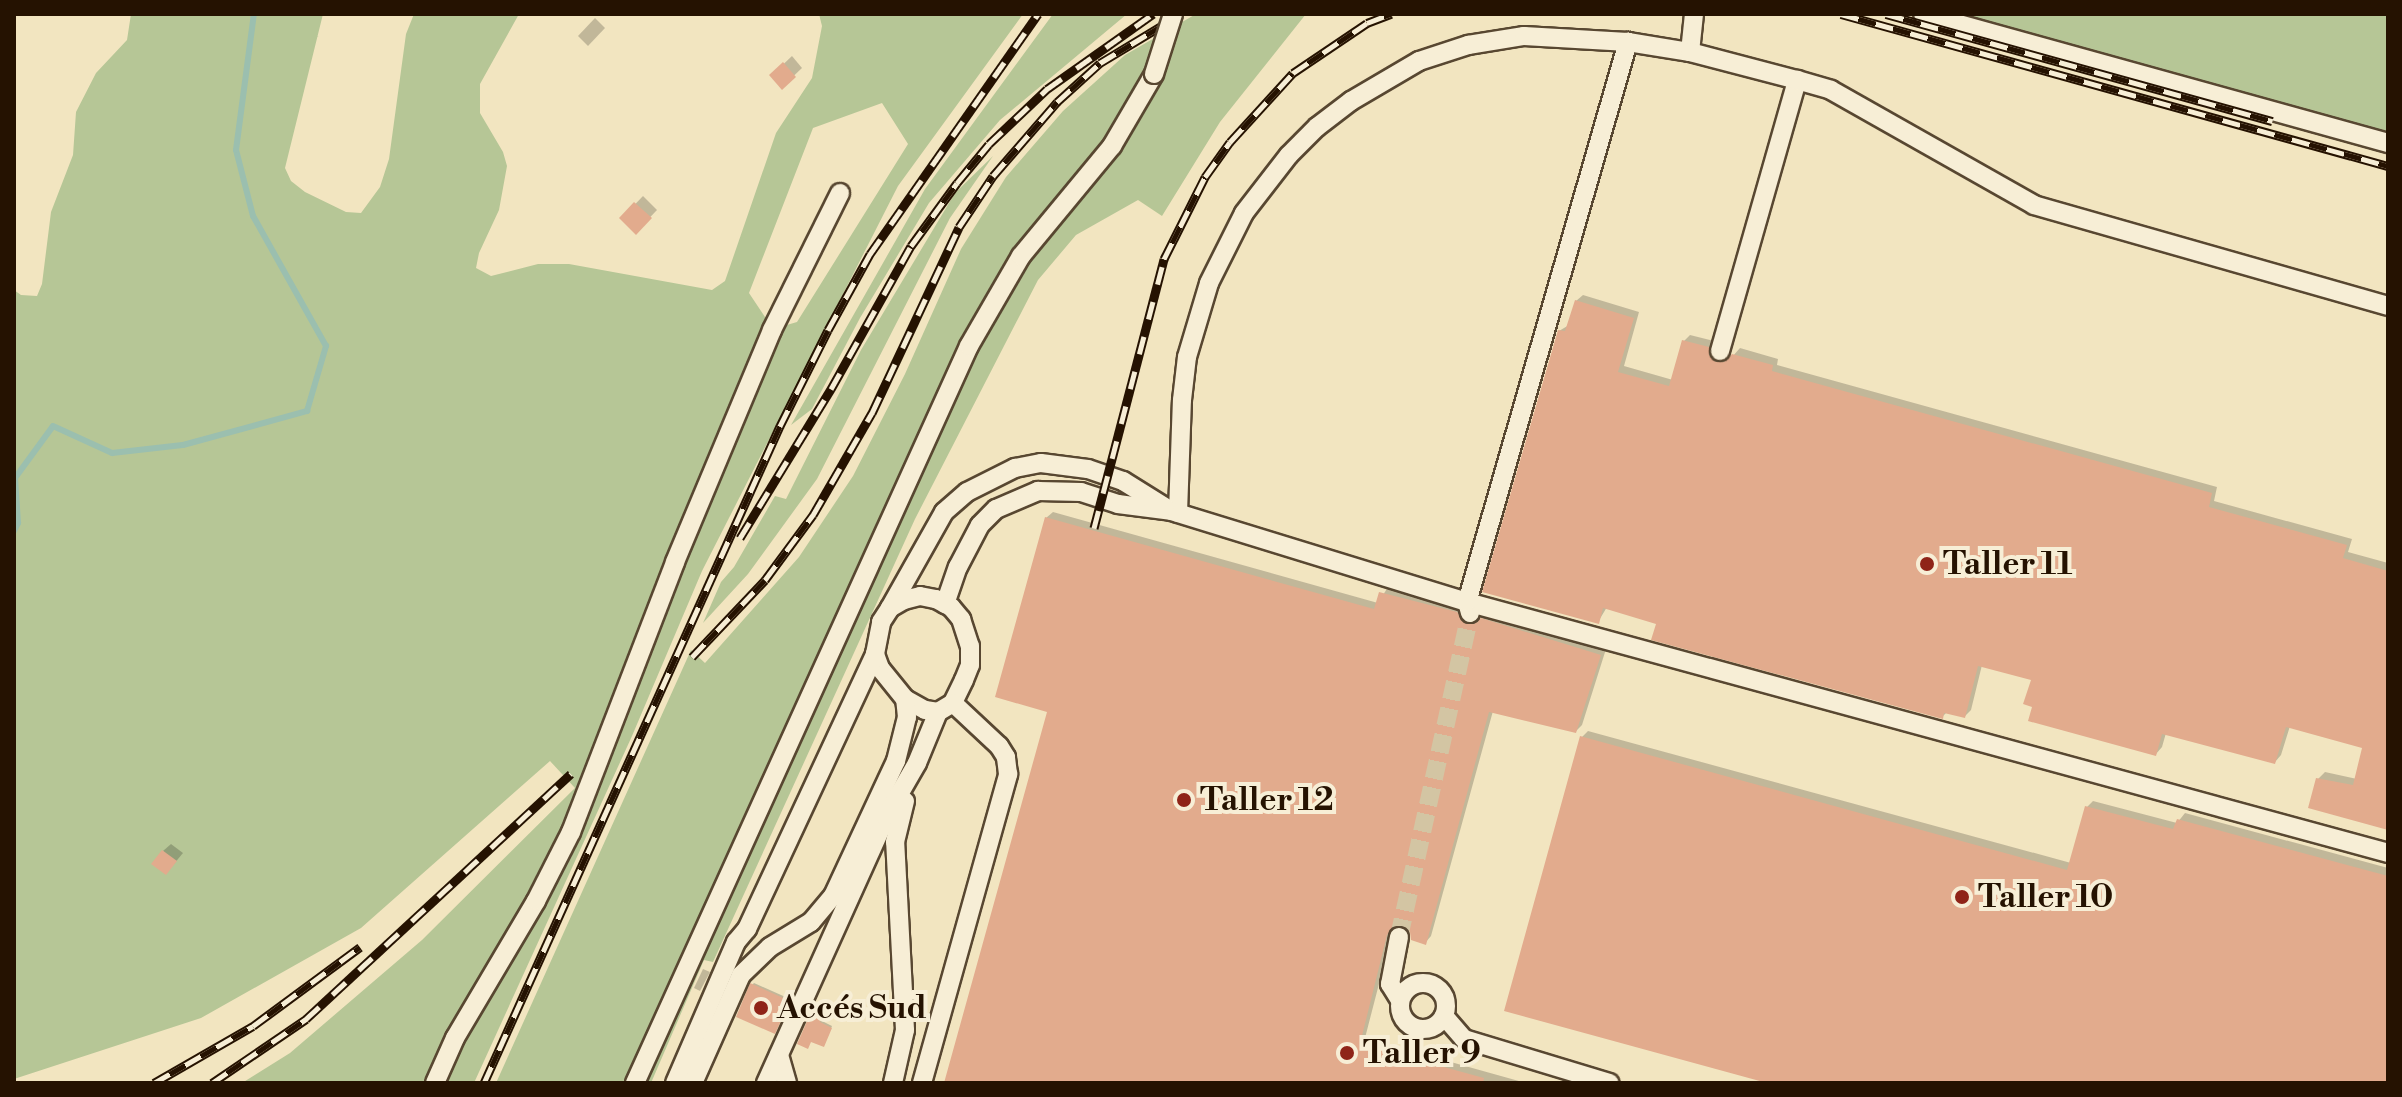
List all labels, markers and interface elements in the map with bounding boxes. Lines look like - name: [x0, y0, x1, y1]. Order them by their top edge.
- place label: Taller 11: [1943, 545, 2072, 583]
- marker: Taller 11: [1918, 555, 1936, 573]
- place label: Taller 12: [1200, 781, 1334, 819]
- marker: Taller 12: [1175, 791, 1193, 809]
- place label: Taller 10: [1978, 878, 2113, 916]
- marker: Taller 10: [1953, 888, 1971, 906]
- place label: Accés Sud: [777, 989, 927, 1027]
- marker: Accés Sud: [752, 999, 770, 1017]
- place label: Taller 9: [1363, 1034, 1481, 1072]
- marker: Taller 9: [1338, 1044, 1356, 1062]

